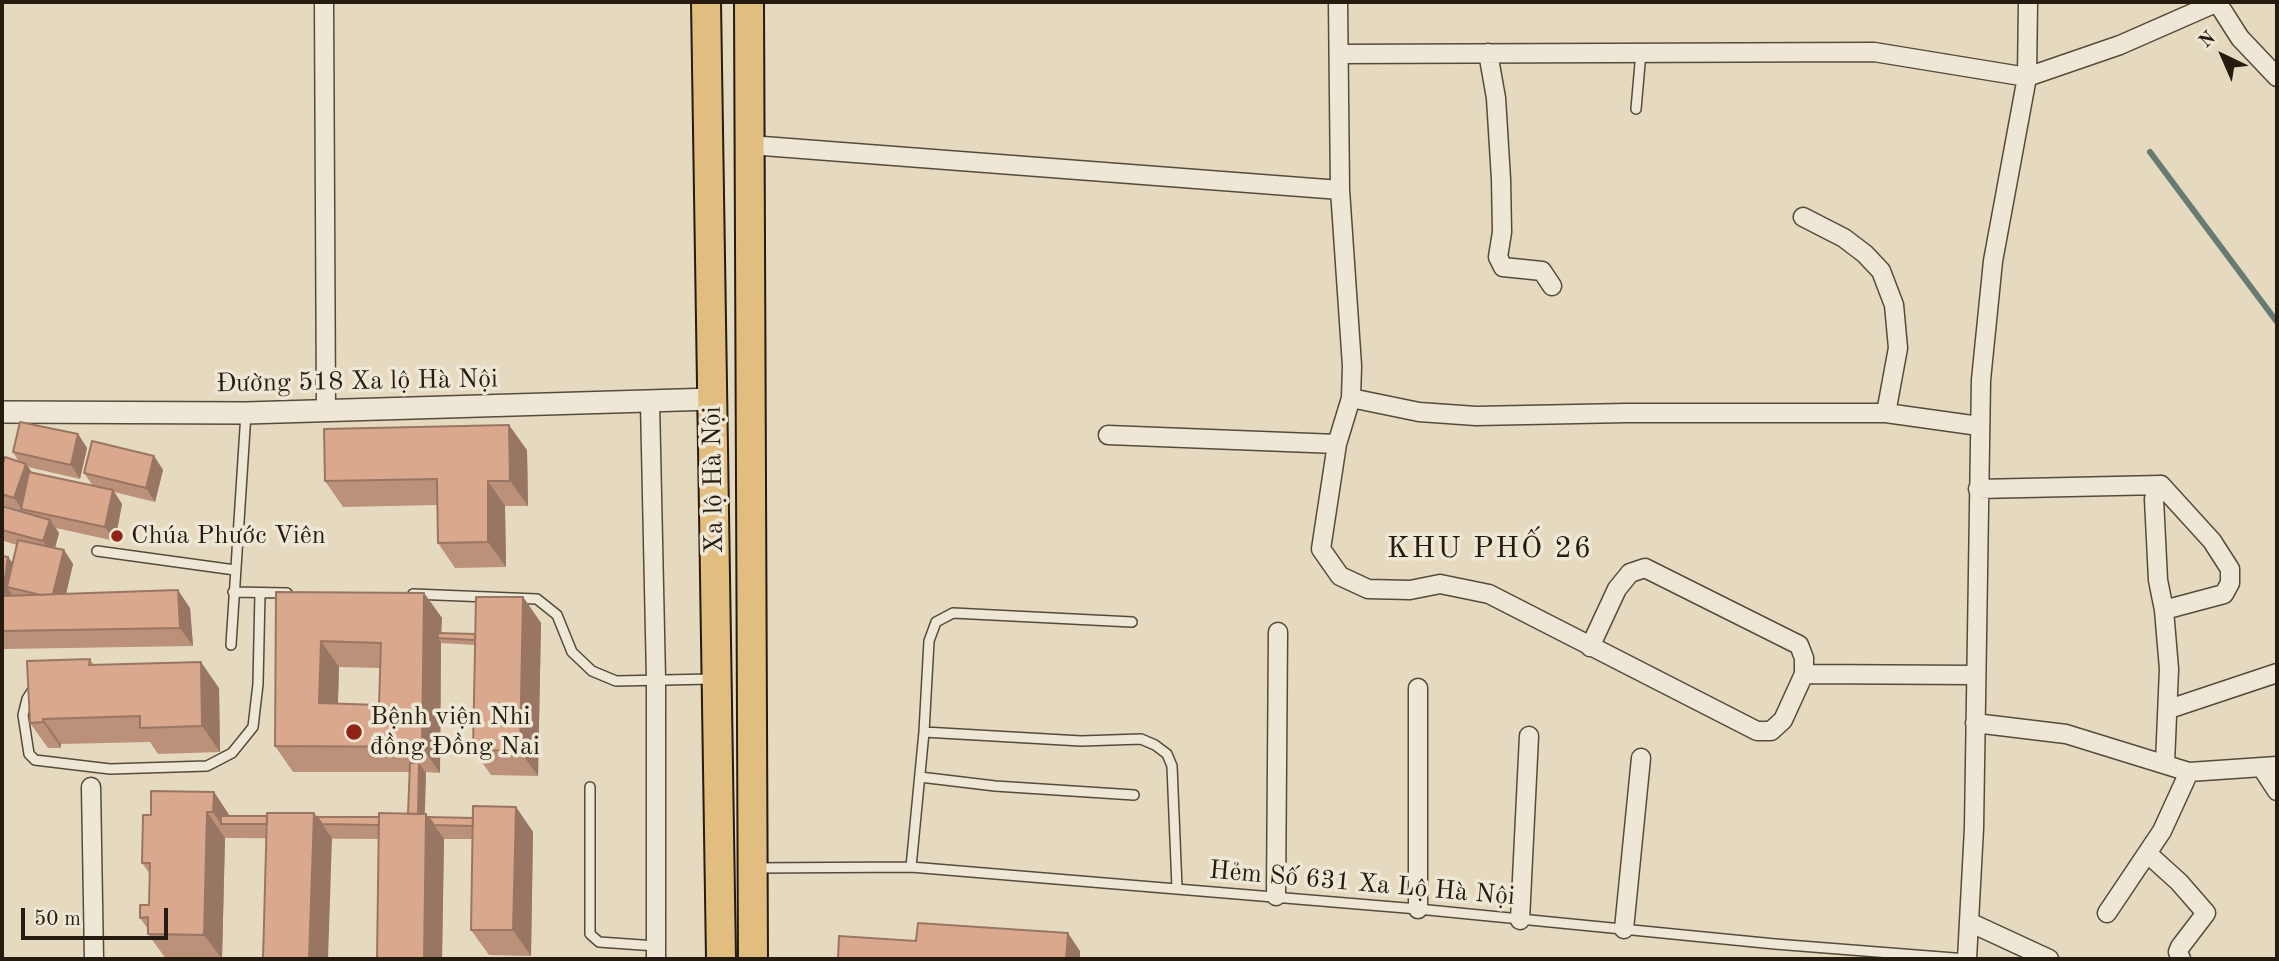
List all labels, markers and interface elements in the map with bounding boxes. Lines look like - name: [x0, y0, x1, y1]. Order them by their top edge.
- north arrow: [2188, 21, 2258, 91]
- text: N: [2196, 29, 2220, 52]
- street label: Đường 518 Xa lộ Hà Nội: [216, 364, 498, 400]
- street label: Xa lộ Hà Nội: [697, 406, 731, 554]
- place label: Chúa Phước Viên: [131, 520, 326, 552]
- marker: Chúa Phước Viên: [109, 528, 125, 544]
- district label: KHU PHỐ 26: [1388, 531, 1592, 567]
- place label: Bệnh viện Nhi đồng Đồng Nai: [370, 701, 540, 762]
- marker: Bệnh viện Nhi đồng Đồng Nai: [344, 722, 364, 742]
- street label: Hẻm Số 631 Xa Lộ Hà Nội: [1208, 855, 1516, 913]
- scale bar: [24, 894, 172, 938]
- text: 50 m: [34, 909, 81, 930]

